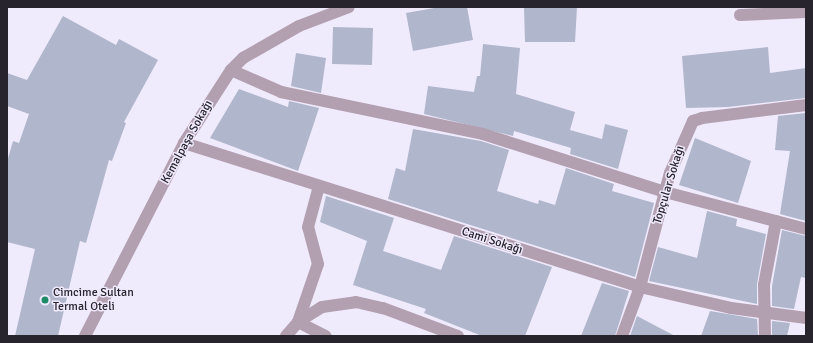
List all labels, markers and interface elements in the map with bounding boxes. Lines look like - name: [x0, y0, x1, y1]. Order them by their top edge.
- street label: Kemalpaşa Sokağı: [158, 98, 216, 186]
- street label: Topçular Sokağı: [650, 144, 688, 226]
- street label: Cami Sokağı: [460, 224, 524, 258]
- place label: Cimcime Sultan Termal Oteli: [53, 286, 134, 314]
- marker: Cimcime Sultan Termal Oteli: [40, 295, 50, 305]

